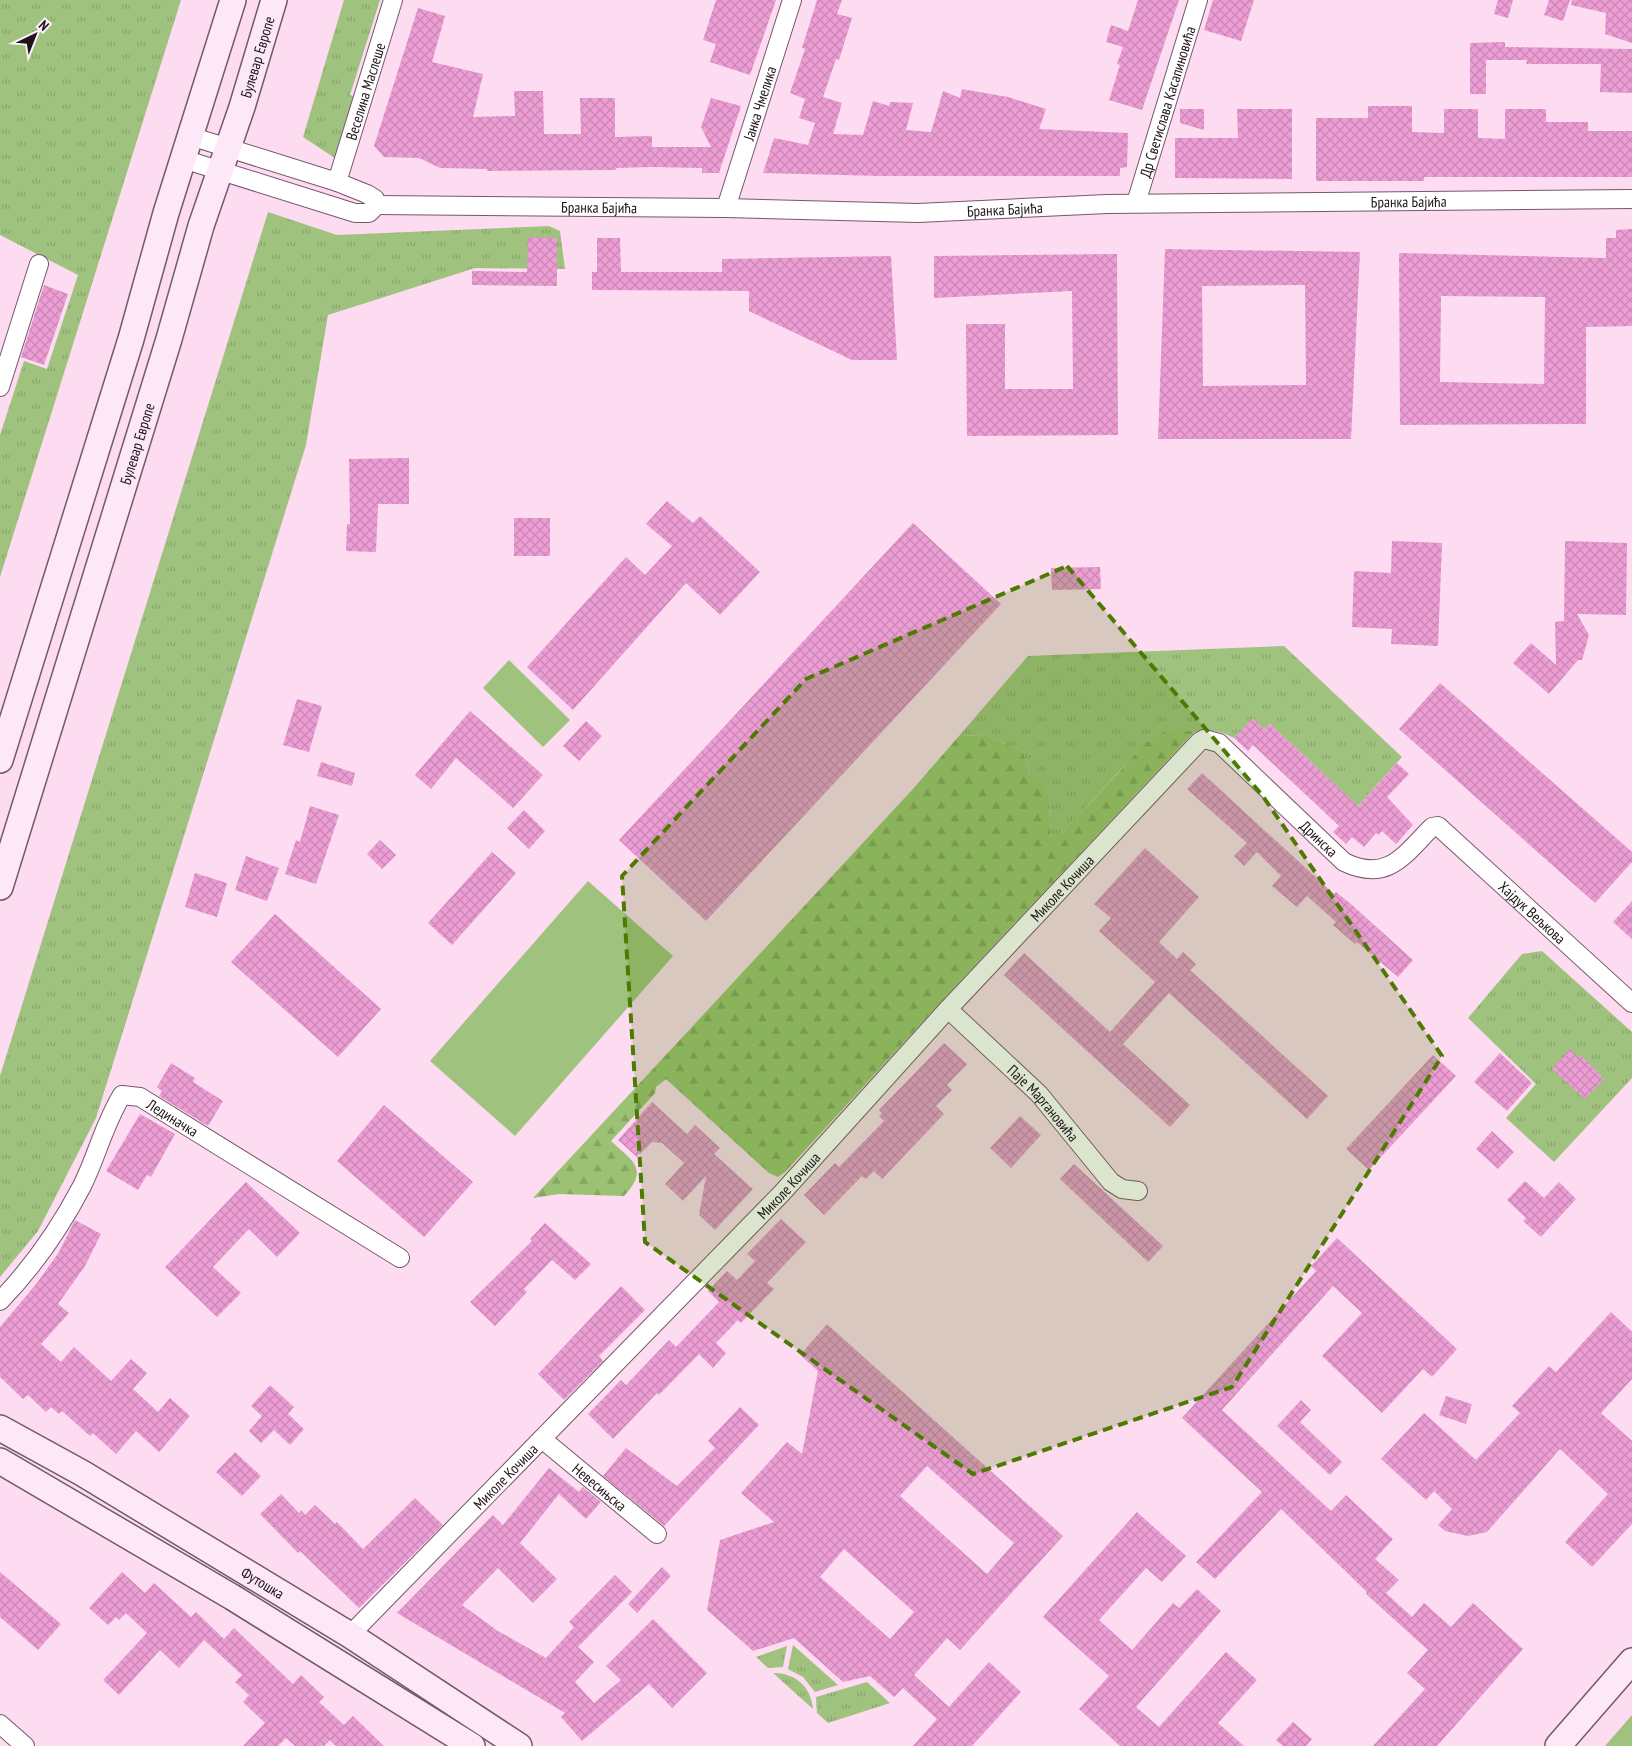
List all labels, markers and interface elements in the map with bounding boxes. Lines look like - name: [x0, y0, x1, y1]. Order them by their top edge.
- north arrow: [10, 10, 60, 60]
- street label: Булевар Европе: [236, 14, 278, 100]
- text: N: [35, 16, 53, 35]
- street label: Др Светислава Касапиновића: [1135, 24, 1199, 180]
- street label: Веселина Маслеше: [341, 40, 389, 142]
- street label: Јанка Чмелика: [738, 64, 780, 144]
- street label: Бранка Бајића: [1371, 191, 1447, 211]
- street label: Бранка Бајића: [561, 197, 637, 217]
- street label: Бранка Бајића: [966, 198, 1043, 220]
- street label: Булевар Европе: [115, 400, 158, 487]
- street label: Дринска: [1296, 816, 1342, 861]
- street label: Миколе Кочиша: [1026, 851, 1098, 925]
- street label: Хајдук Вељкова: [1495, 877, 1570, 948]
- street label: Паје Маргановића: [1004, 1060, 1083, 1145]
- street label: Лединачка: [143, 1094, 202, 1140]
- street label: Миколе Кочиша: [753, 1148, 824, 1223]
- street label: Миколе Кочиша: [469, 1439, 541, 1513]
- street label: Невесињска: [569, 1459, 631, 1515]
- street label: Футошка: [238, 1562, 288, 1603]

